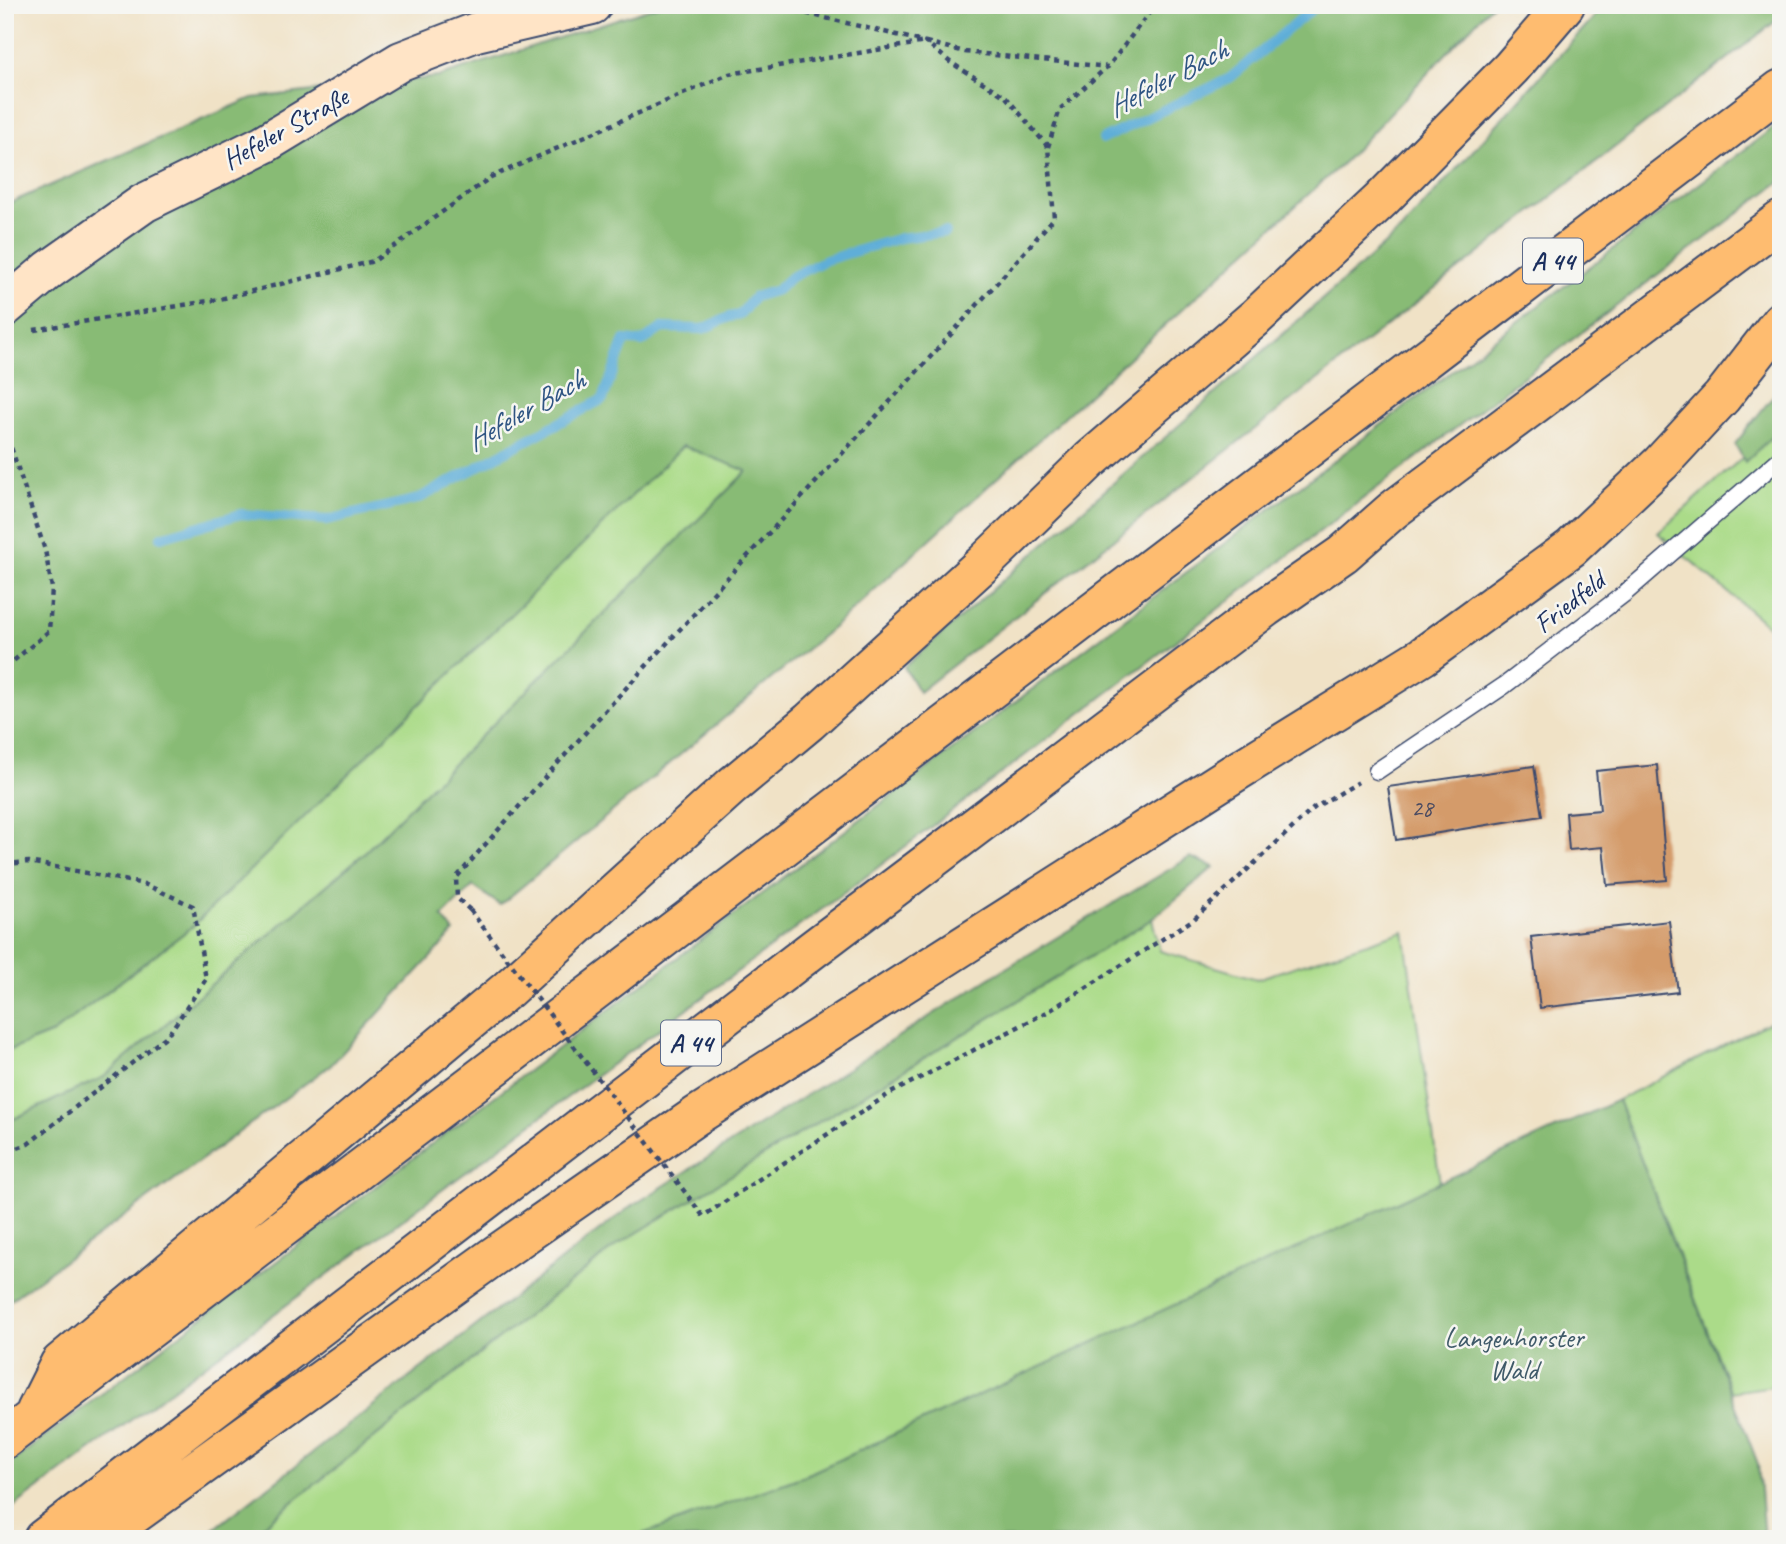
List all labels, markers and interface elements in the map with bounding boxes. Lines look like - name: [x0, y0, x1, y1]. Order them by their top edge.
- water label: Hefeler Bach: [1100, 29, 1236, 126]
- street label: Hefeler Straße: [216, 78, 356, 177]
- road number: A 44: [1523, 238, 1583, 284]
- water label: Hefeler Bach: [459, 360, 593, 459]
- street label: Friedfeld: [1526, 561, 1615, 641]
- house number: 28: [1411, 793, 1435, 823]
- road number: A 44: [661, 1020, 721, 1066]
- park label: Langenhorster Wald: [1444, 1320, 1586, 1387]

